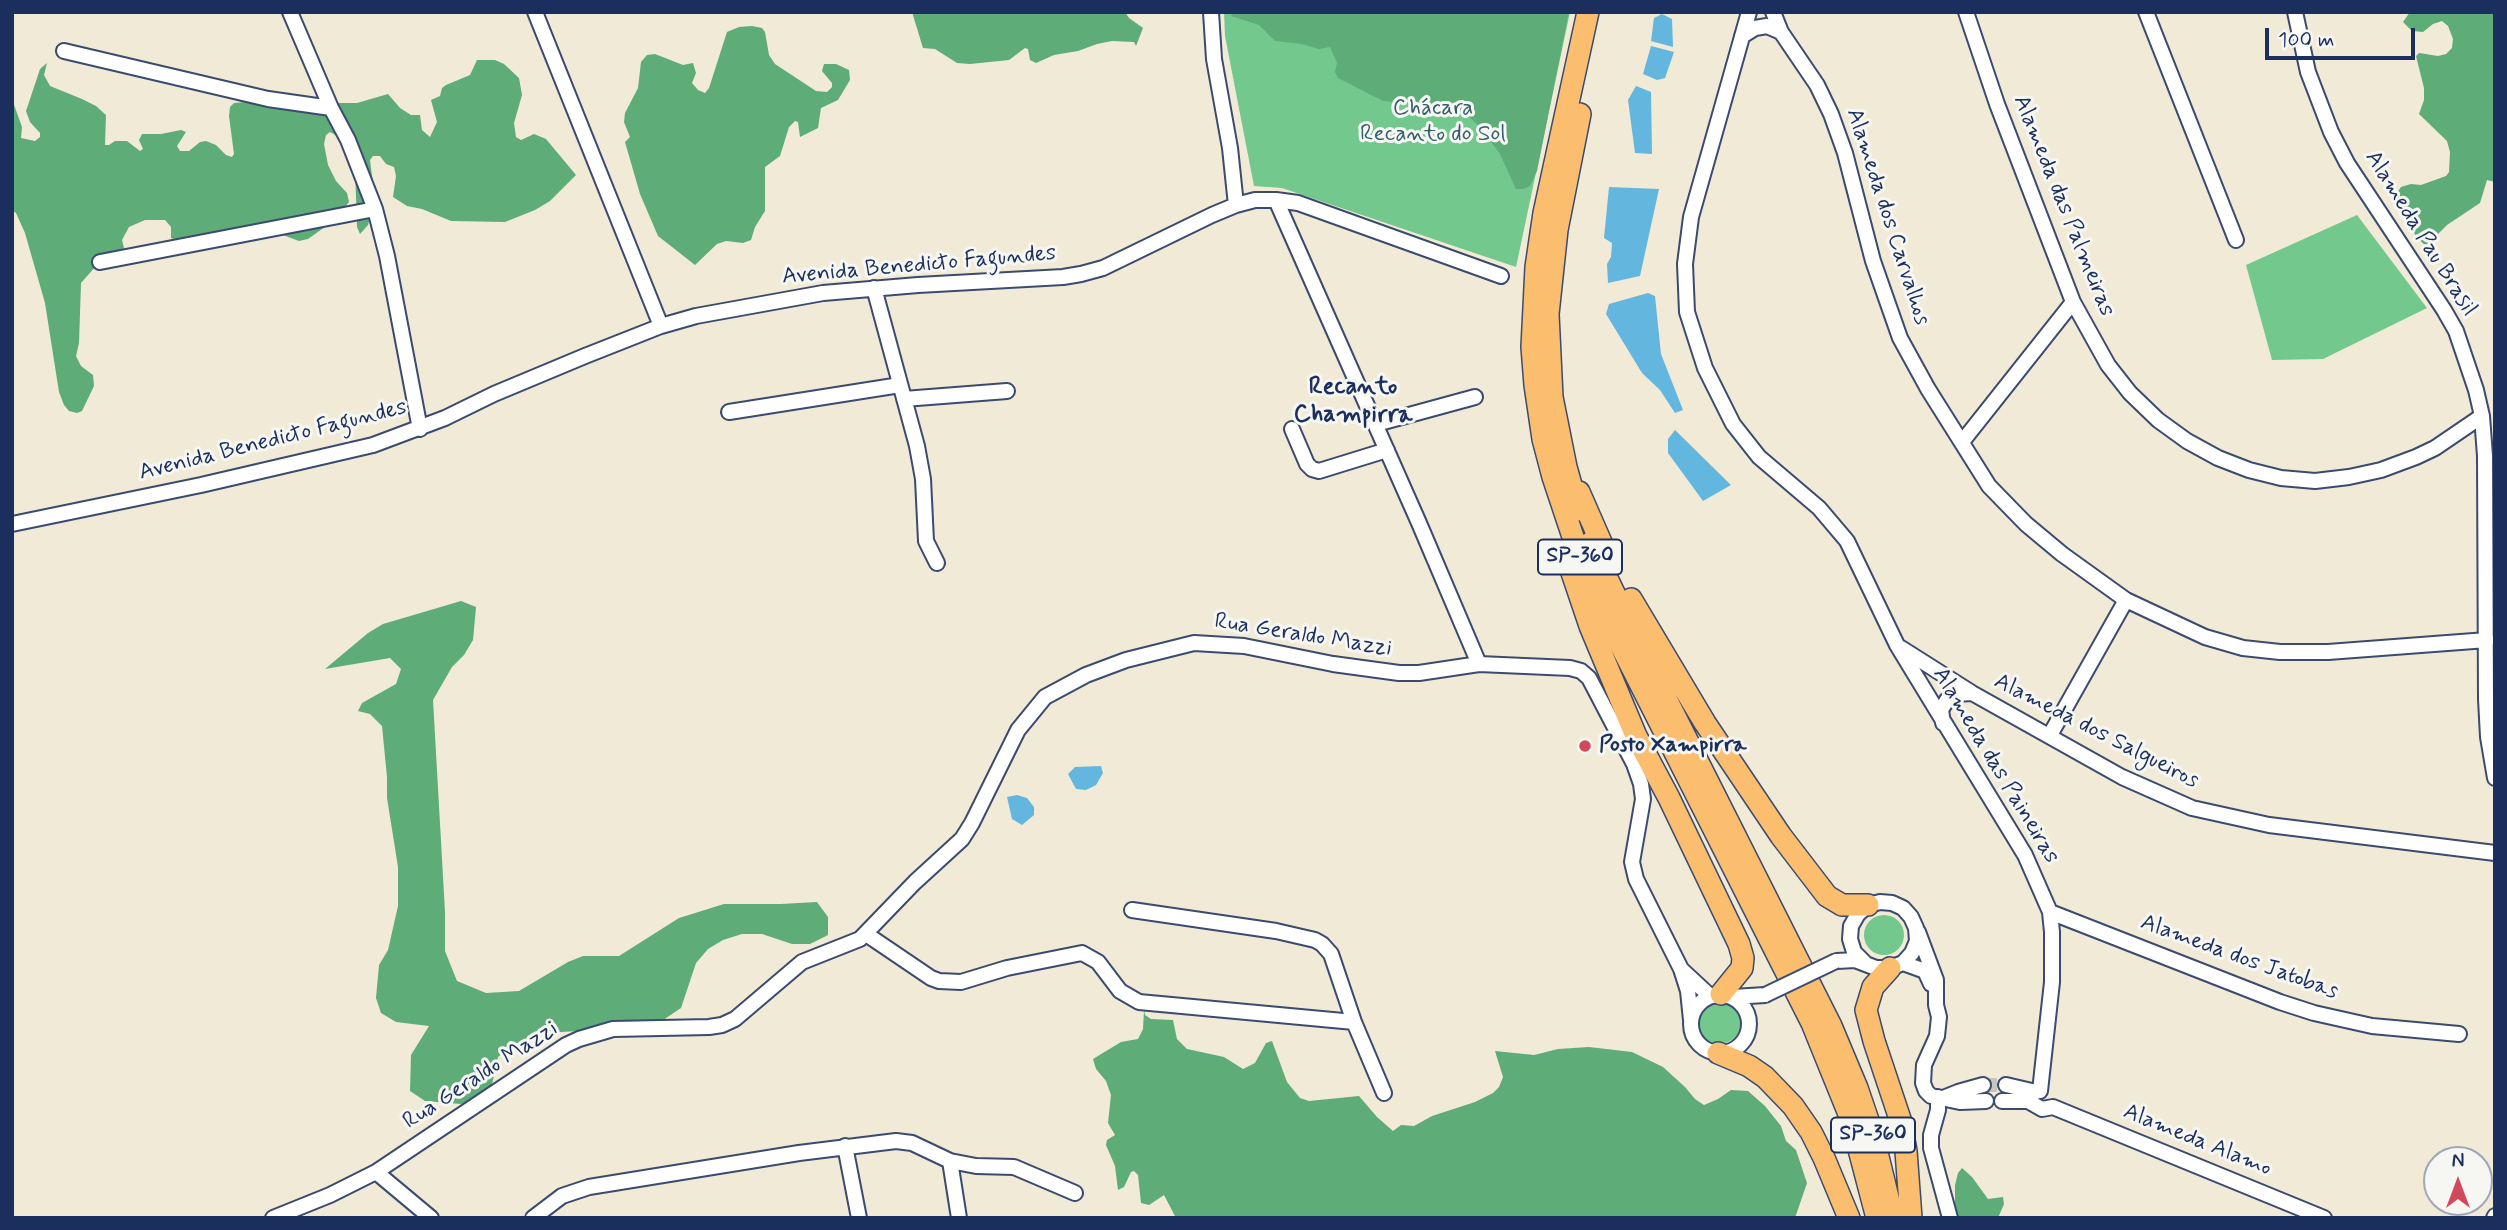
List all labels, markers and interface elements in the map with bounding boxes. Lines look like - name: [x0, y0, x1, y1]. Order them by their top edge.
- scale bar: [2269, 14, 2420, 58]
- text: 100 m: [2278, 26, 2334, 54]
- street label: Alameda das Palmeiras: [2006, 91, 2120, 321]
- park label: Chácara Recanto do Sol: [1360, 95, 1506, 149]
- street label: Alameda dos Carvalhos: [1839, 105, 1935, 329]
- street label: Alameda Pau Brasil: [2358, 146, 2482, 322]
- street label: Avenida Benedicto Fagundes: [781, 240, 1057, 292]
- district label: Recanto Champirra: [1294, 374, 1412, 430]
- street label: Avenida Benedicto Fagundes: [136, 394, 410, 488]
- road number: SP-360: [1538, 540, 1622, 574]
- street label: Rua Geraldo Mazzi: [1212, 608, 1394, 664]
- street label: Alameda das Paineiras: [1926, 663, 2064, 869]
- street label: Alameda dos Salgueiros: [1989, 668, 2203, 796]
- place label: Posto Xampirra: [1599, 732, 1747, 760]
- marker: Posto Xampirra: [1577, 738, 1593, 754]
- street label: Alameda dos Jatobas: [2136, 909, 2342, 1007]
- street label: Rua Geraldo Mazzi: [398, 1016, 564, 1136]
- street label: Alameda Alamo: [2119, 1099, 2275, 1183]
- road number: SP-360: [1831, 1118, 1915, 1152]
- north arrow: [2423, 1146, 2493, 1216]
- text: N: [2452, 1149, 2464, 1174]

